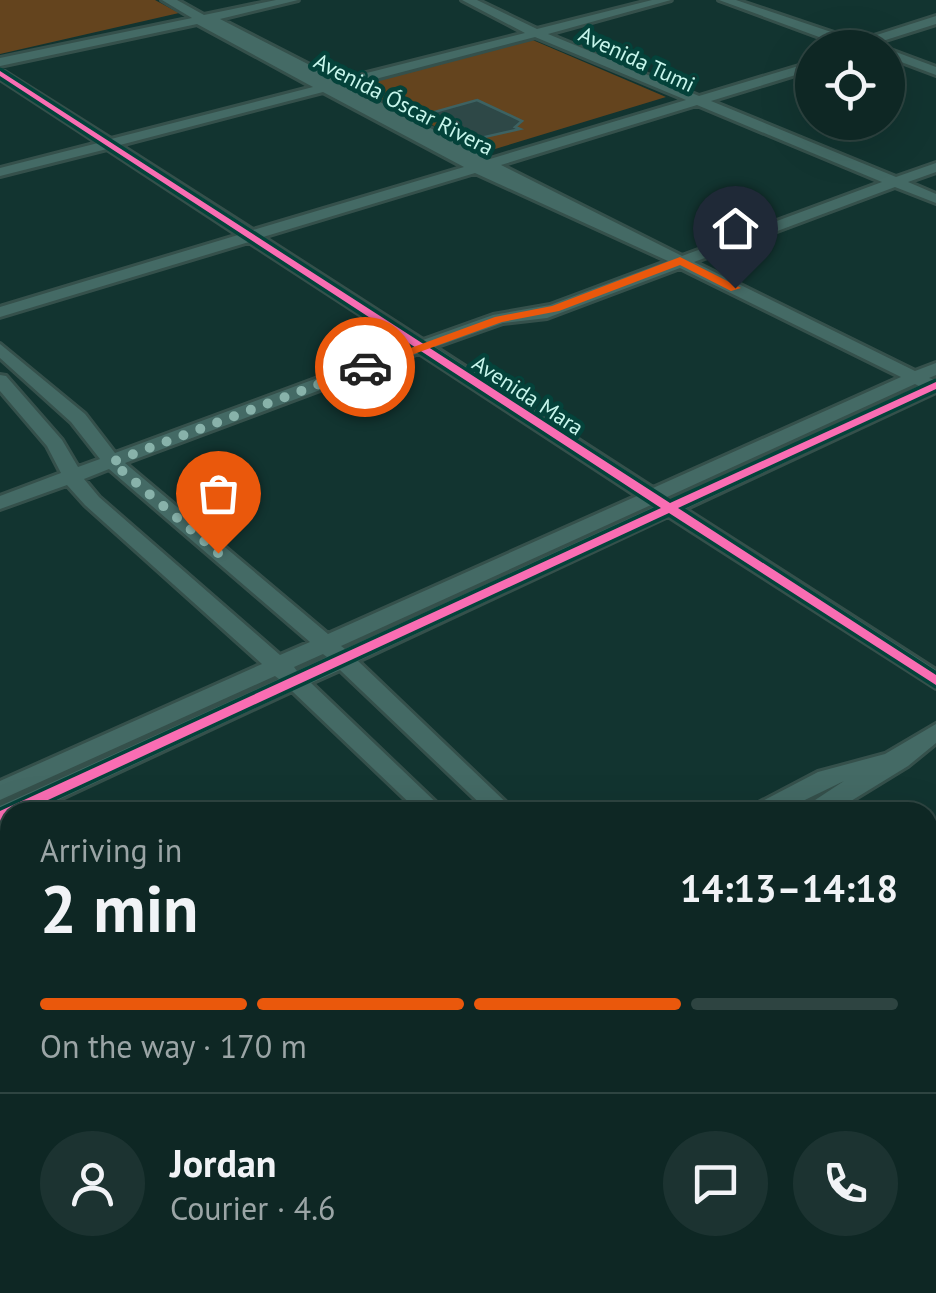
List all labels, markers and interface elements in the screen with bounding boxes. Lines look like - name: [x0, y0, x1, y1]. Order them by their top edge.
- street label: Avenida Tumi: [574, 20, 700, 98]
- map controls: [795, 30, 905, 140]
- button: locate: [795, 30, 905, 140]
- street label: Avenida Óscar Rivera: [310, 47, 498, 161]
- pin: [693, 186, 778, 289]
- icon: home: [708, 201, 763, 256]
- courier: [315, 317, 415, 417]
- icon: car: [338, 340, 393, 395]
- street label: Avenida Mara: [467, 349, 589, 441]
- pin: [176, 451, 261, 554]
- icon: bag: [191, 466, 246, 521]
- text: Arriving in: [40, 829, 182, 871]
- text: 14:13–14:18: [680, 863, 898, 912]
- text: 2 min: [40, 866, 199, 950]
- text: On the way · 170 m: [40, 1025, 307, 1067]
- button: person: [40, 1131, 145, 1236]
- button: chat: [663, 1131, 768, 1236]
- button: phone: [793, 1131, 898, 1236]
- text: Jordan: [170, 1138, 276, 1187]
- text: Courier · 4.6: [170, 1187, 336, 1229]

